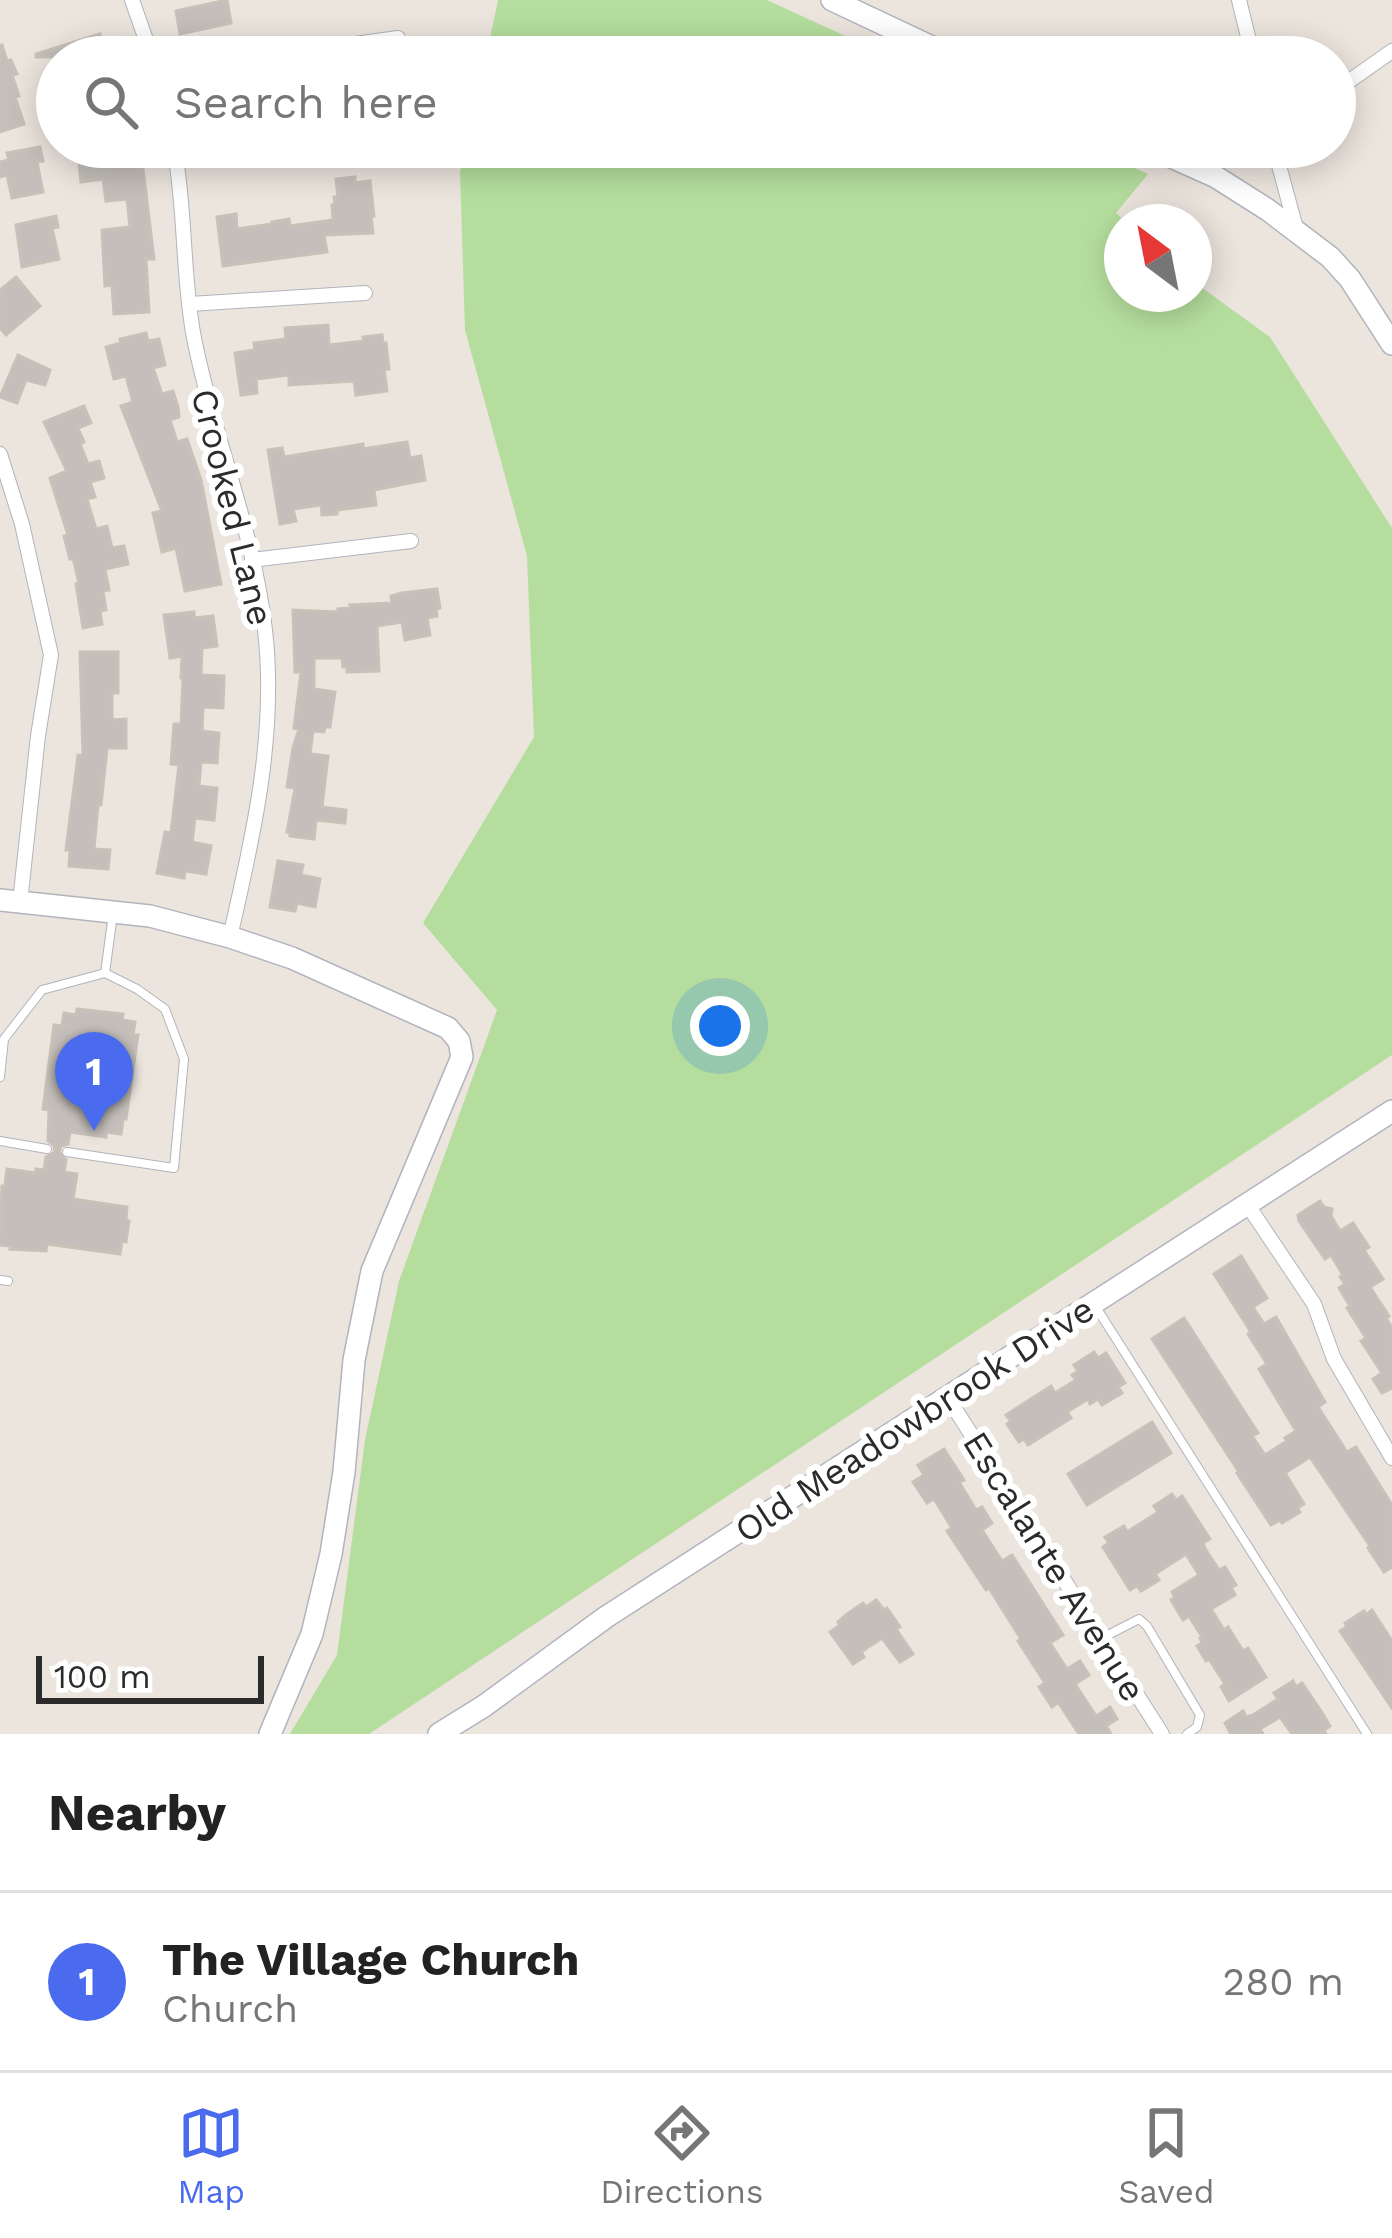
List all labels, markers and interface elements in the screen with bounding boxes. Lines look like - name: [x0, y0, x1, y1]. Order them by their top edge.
- search box: [36, 36, 1356, 168]
- icon: search: [78, 69, 144, 135]
- text: Search here: [174, 76, 438, 129]
- north arrow: [1104, 204, 1212, 312]
- street label: Crooked Lane: [182, 385, 282, 630]
- your location: [690, 996, 750, 1056]
- pin: 1: [55, 1032, 133, 1131]
- street label: Old Meadowbrook Drive: [727, 1288, 1102, 1552]
- street label: Escalante Avenue: [954, 1424, 1154, 1709]
- scale bar: [36, 1650, 264, 1703]
- text: 100 m: [54, 1657, 151, 1696]
- text: Nearby: [48, 1783, 226, 1842]
- text: The Village Church: [162, 1933, 579, 1986]
- text: 1: [79, 1959, 95, 2004]
- text: 280 m: [1223, 1959, 1344, 2004]
- text: Church: [162, 1986, 298, 2031]
- tab: Map: [178, 2100, 245, 2211]
- tab: Directions: [600, 2100, 763, 2211]
- tab: Saved: [1119, 2100, 1214, 2211]

